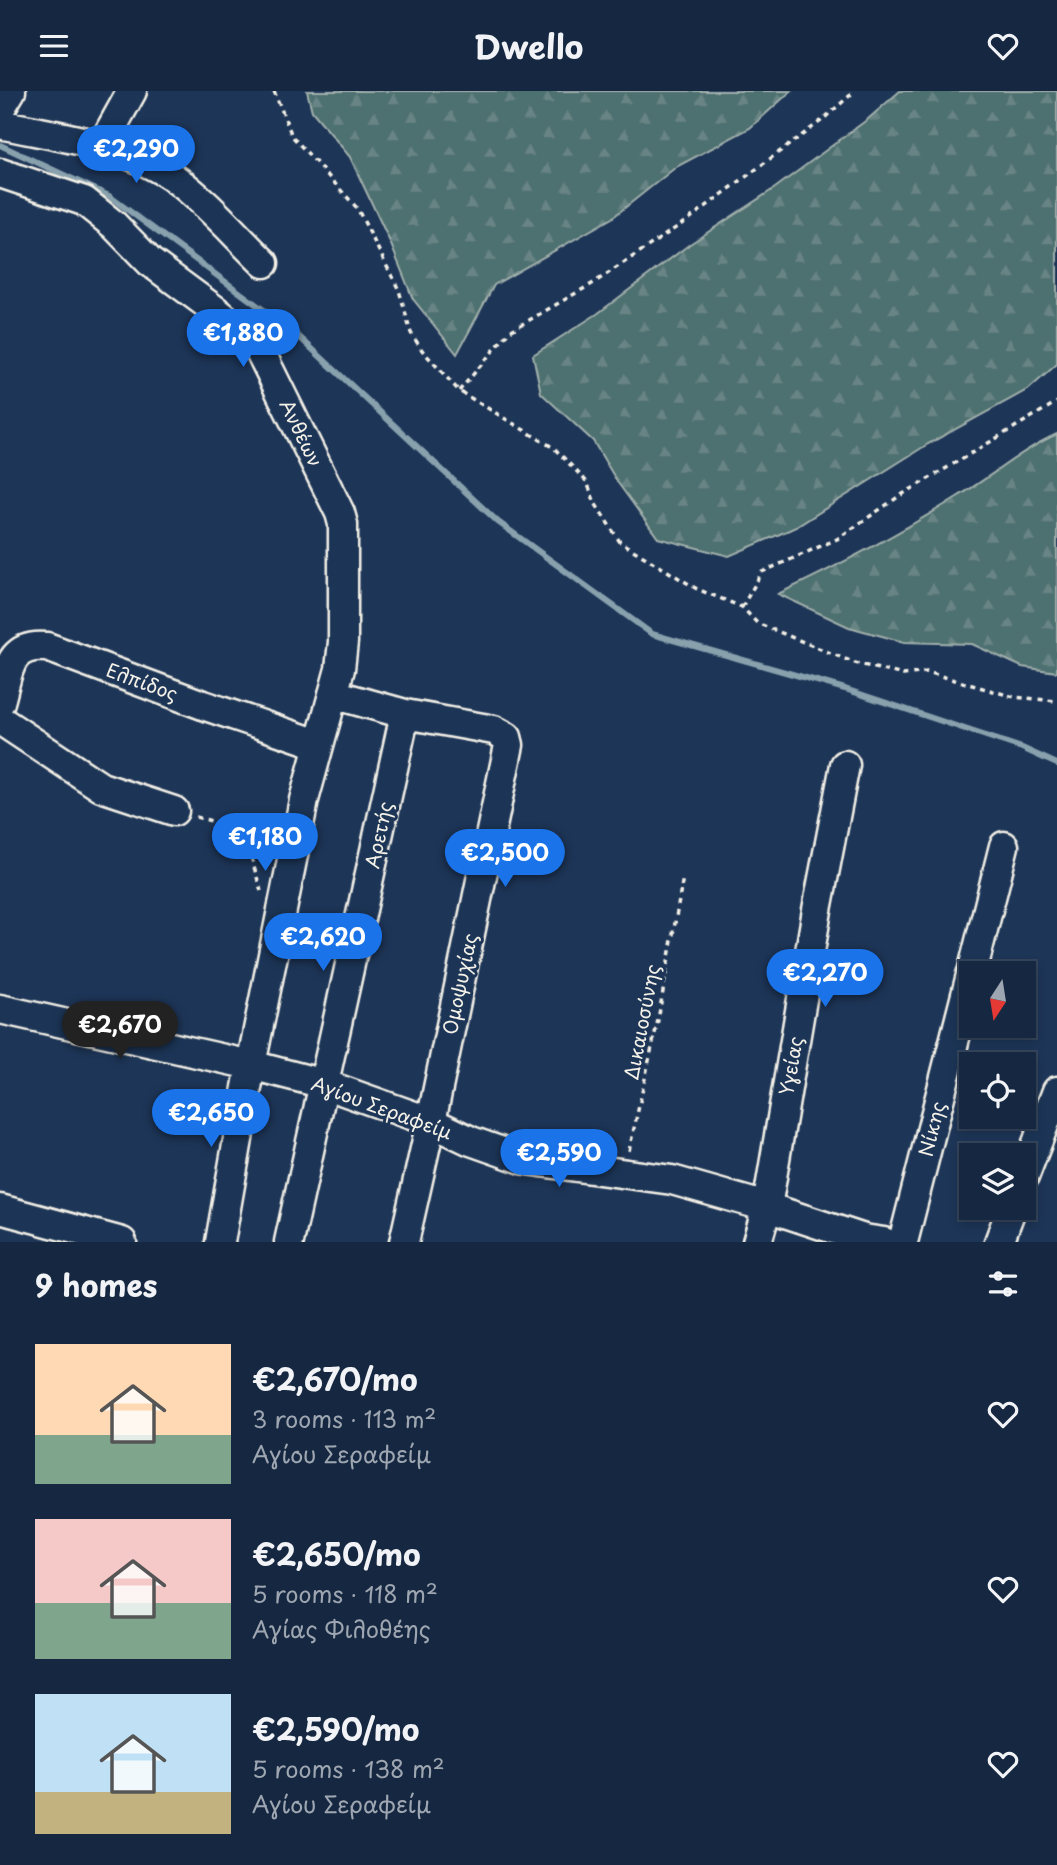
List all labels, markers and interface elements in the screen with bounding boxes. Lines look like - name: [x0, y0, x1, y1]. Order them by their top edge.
- text: Dwello: [474, 22, 583, 70]
- icon: menu: [35, 27, 73, 65]
- icon: heart: [984, 27, 1022, 65]
- pin: €2,290: [79, 125, 193, 185]
- text: €2,290: [93, 130, 179, 165]
- pin: €1,880: [186, 309, 300, 369]
- text: €1,880: [203, 314, 283, 349]
- street label: Ανθέων: [273, 394, 330, 471]
- street label: Ελπίδος: [103, 655, 182, 707]
- street label: Αρετής: [357, 799, 399, 871]
- pin: €1,180: [208, 813, 322, 873]
- text: €1,180: [228, 818, 302, 853]
- pin: €2,500: [448, 829, 562, 889]
- text: €2,500: [461, 834, 549, 869]
- pin: €2,620: [266, 913, 380, 973]
- text: €2,620: [280, 918, 366, 953]
- street label: Ομοψυχίας: [435, 930, 483, 1037]
- pin: €2,270: [768, 949, 882, 1009]
- text: €2,270: [783, 954, 867, 989]
- street label: Δικαιοσύνης: [616, 961, 666, 1082]
- north arrow: [959, 961, 1036, 1038]
- map controls: [959, 961, 1036, 1220]
- pin: €2,670: [63, 1002, 177, 1061]
- text: €2,670: [78, 1006, 162, 1041]
- street label: Υγείας: [771, 1034, 809, 1098]
- button: locate: [959, 1052, 1036, 1129]
- street label: Αγίου Σεραφείμ: [308, 1069, 457, 1146]
- pin: €2,650: [154, 1089, 268, 1149]
- text: €2,650: [168, 1094, 254, 1129]
- street label: Νίκης: [911, 1098, 951, 1159]
- pin: €2,590: [502, 1129, 616, 1189]
- text: €2,590: [516, 1134, 602, 1169]
- button: layers: [959, 1143, 1036, 1220]
- text: 9 homes: [35, 1262, 157, 1307]
- icon: filters: [984, 1265, 1022, 1303]
- text: €2,670/mo: [252, 1356, 418, 1401]
- icon: home: [91, 1372, 175, 1456]
- icon: heart: [984, 1395, 1022, 1433]
- text: 3 rooms · 113 m²: [252, 1401, 436, 1436]
- text: Αγίου Σεραφείμ: [252, 1436, 431, 1471]
- text: €2,650/mo: [252, 1531, 421, 1576]
- icon: home: [91, 1547, 175, 1631]
- icon: heart: [984, 1570, 1022, 1608]
- text: 5 rooms · 118 m²: [252, 1576, 438, 1611]
- text: Αγίας Φιλοθέης: [252, 1611, 431, 1646]
- text: €2,590/mo: [252, 1706, 419, 1751]
- icon: home: [91, 1722, 175, 1806]
- icon: heart: [984, 1745, 1022, 1783]
- text: 5 rooms · 138 m²: [252, 1751, 445, 1786]
- text: Αγίου Σεραφείμ: [252, 1786, 431, 1821]

